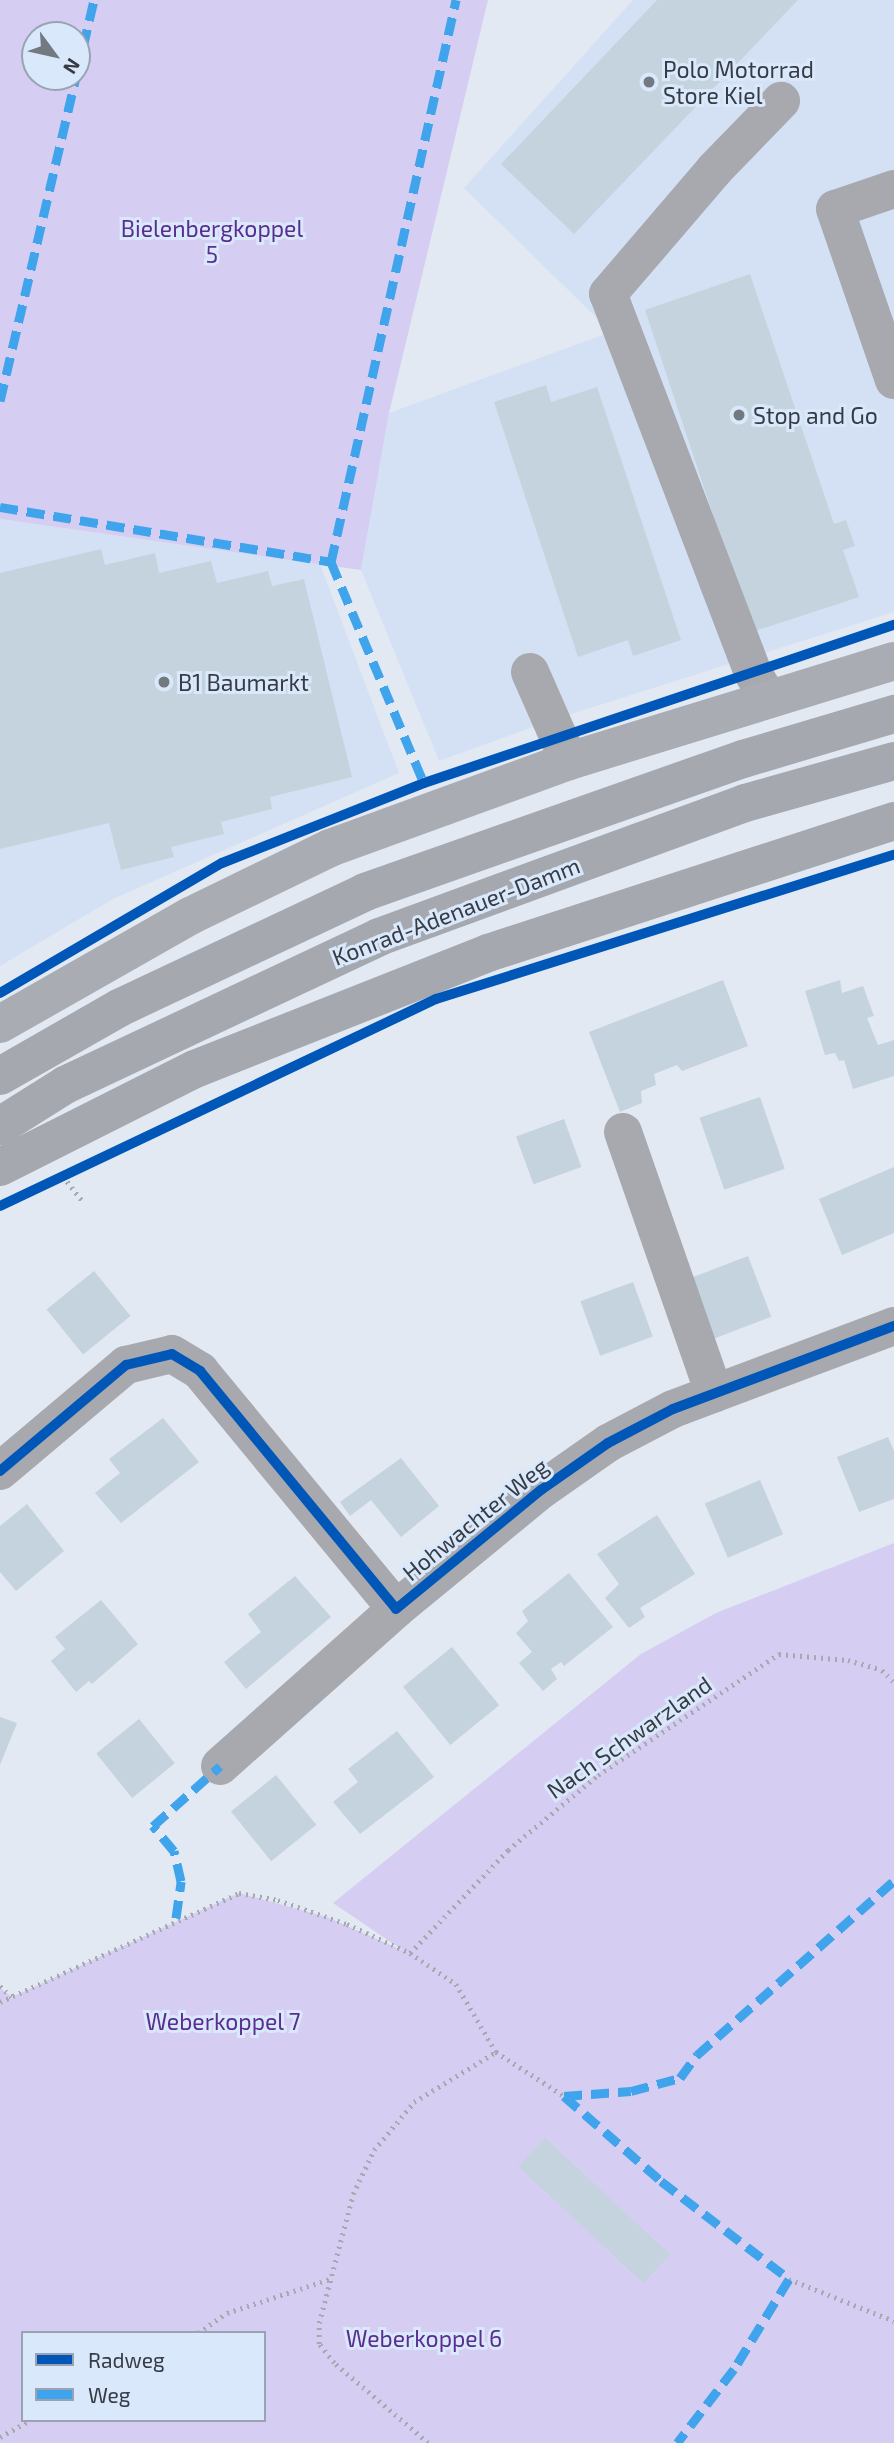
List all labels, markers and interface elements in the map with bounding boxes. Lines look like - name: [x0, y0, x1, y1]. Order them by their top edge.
- north arrow: [21, 21, 91, 91]
- text: N: [59, 55, 86, 79]
- place label: Polo Motorrad Store Kiel: [663, 55, 814, 109]
- marker: Polo Motorrad Store Kiel: [641, 74, 657, 90]
- park label: Bielenbergkoppel 5: [121, 214, 303, 268]
- place label: Stop and Go: [753, 401, 878, 429]
- marker: Stop and Go: [731, 407, 747, 423]
- place label: B1 Baumarkt: [178, 668, 309, 696]
- marker: B1 Baumarkt: [156, 674, 172, 690]
- street label: Konrad-Adenauer-Damm: [328, 851, 584, 971]
- street label: Hohwachter Weg: [396, 1452, 554, 1586]
- street label: Nach Schwarzland: [541, 1670, 717, 1804]
- park label: Weberkoppel 7: [145, 2007, 301, 2035]
- park label: Weberkoppel 6: [346, 2324, 502, 2352]
- legend: [21, 2331, 266, 2422]
- text: Radweg: [88, 2347, 165, 2372]
- text: Weg: [88, 2382, 131, 2407]

